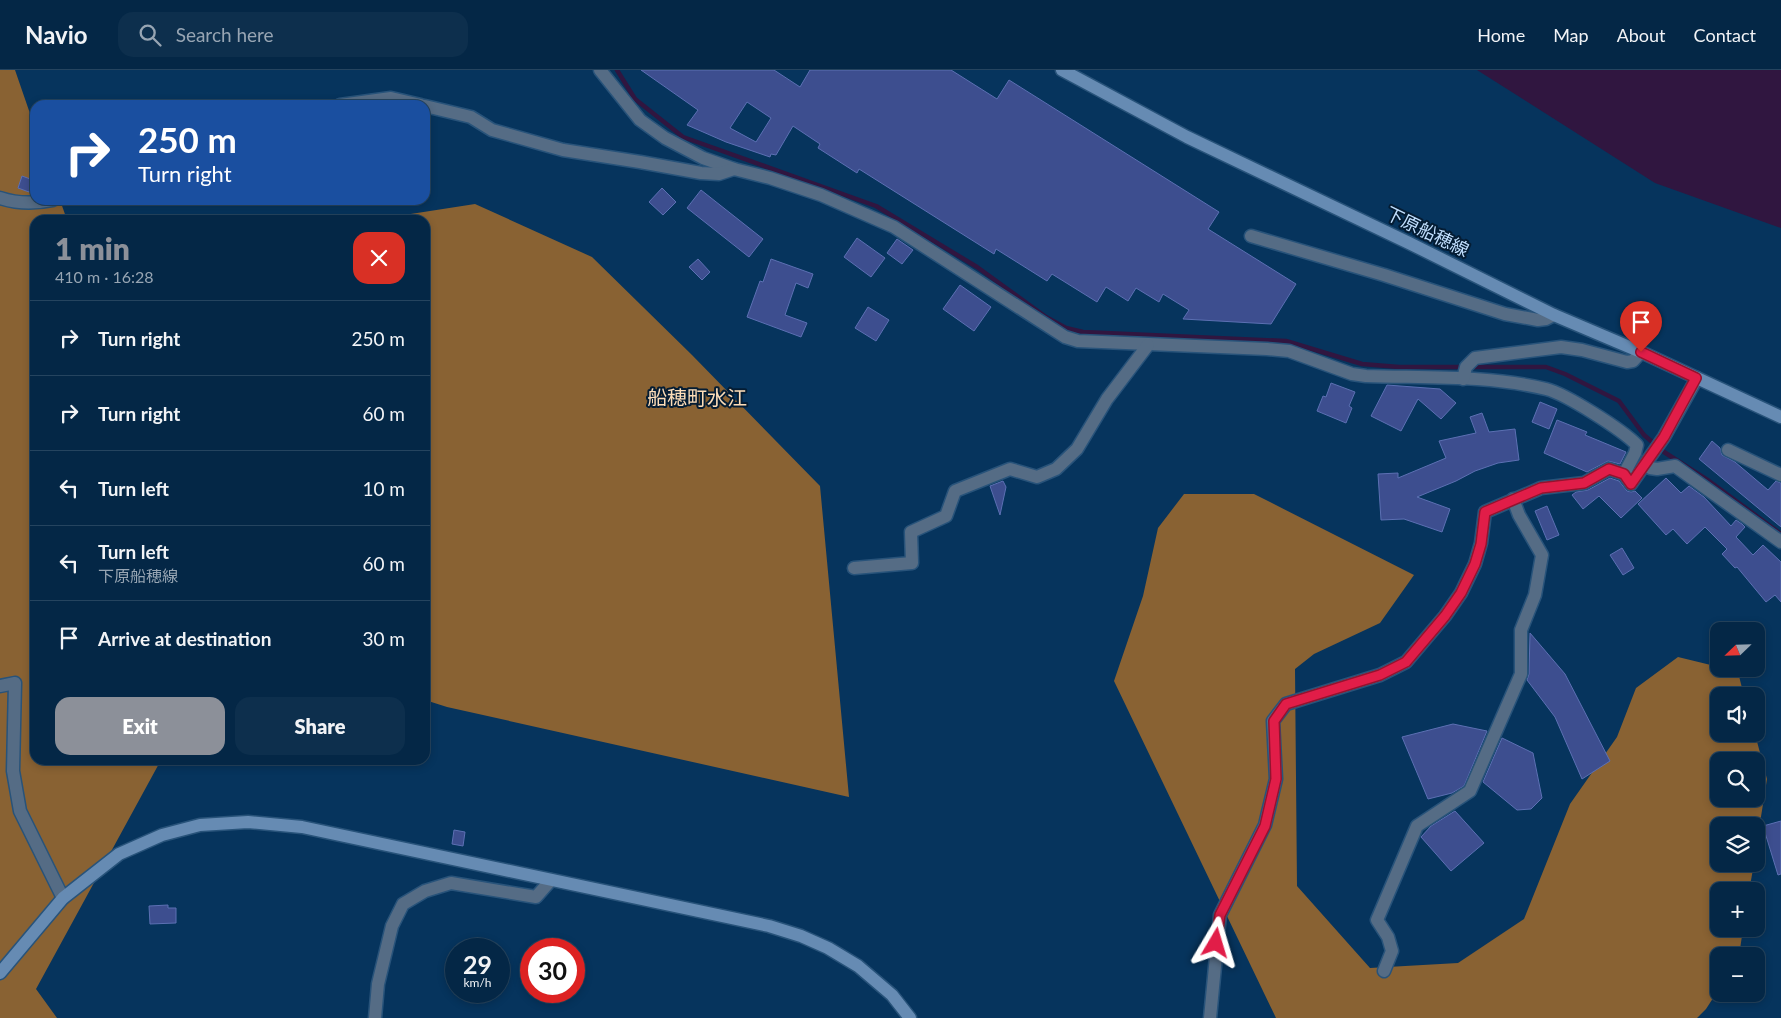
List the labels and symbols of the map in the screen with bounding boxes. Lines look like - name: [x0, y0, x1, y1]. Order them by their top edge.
- street label: 下原船穂線: [1382, 201, 1473, 261]
- pin: [1620, 301, 1662, 352]
- district label: 船穂町水江: [647, 385, 747, 409]
- north arrow: [1710, 622, 1765, 678]
- position arrow: [1189, 916, 1241, 968]
- speed limit sign: 30: [520, 938, 585, 1003]

